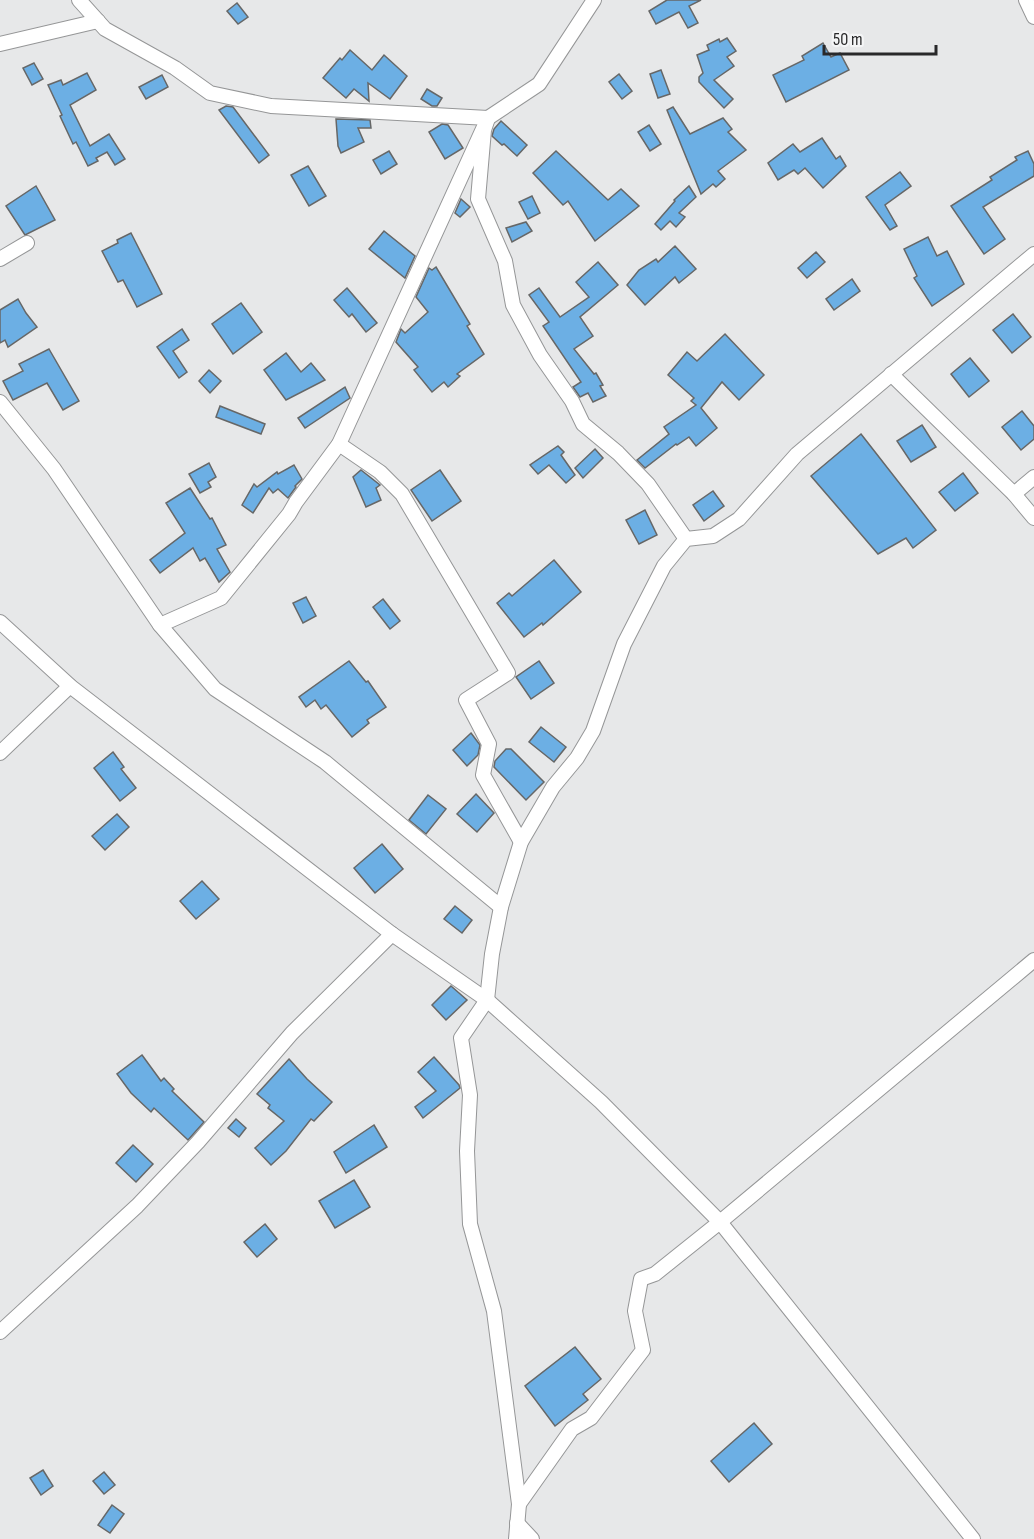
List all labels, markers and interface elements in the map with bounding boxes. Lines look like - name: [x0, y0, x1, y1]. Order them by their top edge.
- scale bar: [824, 18, 936, 56]
- text: 50 m: [833, 29, 863, 50]

